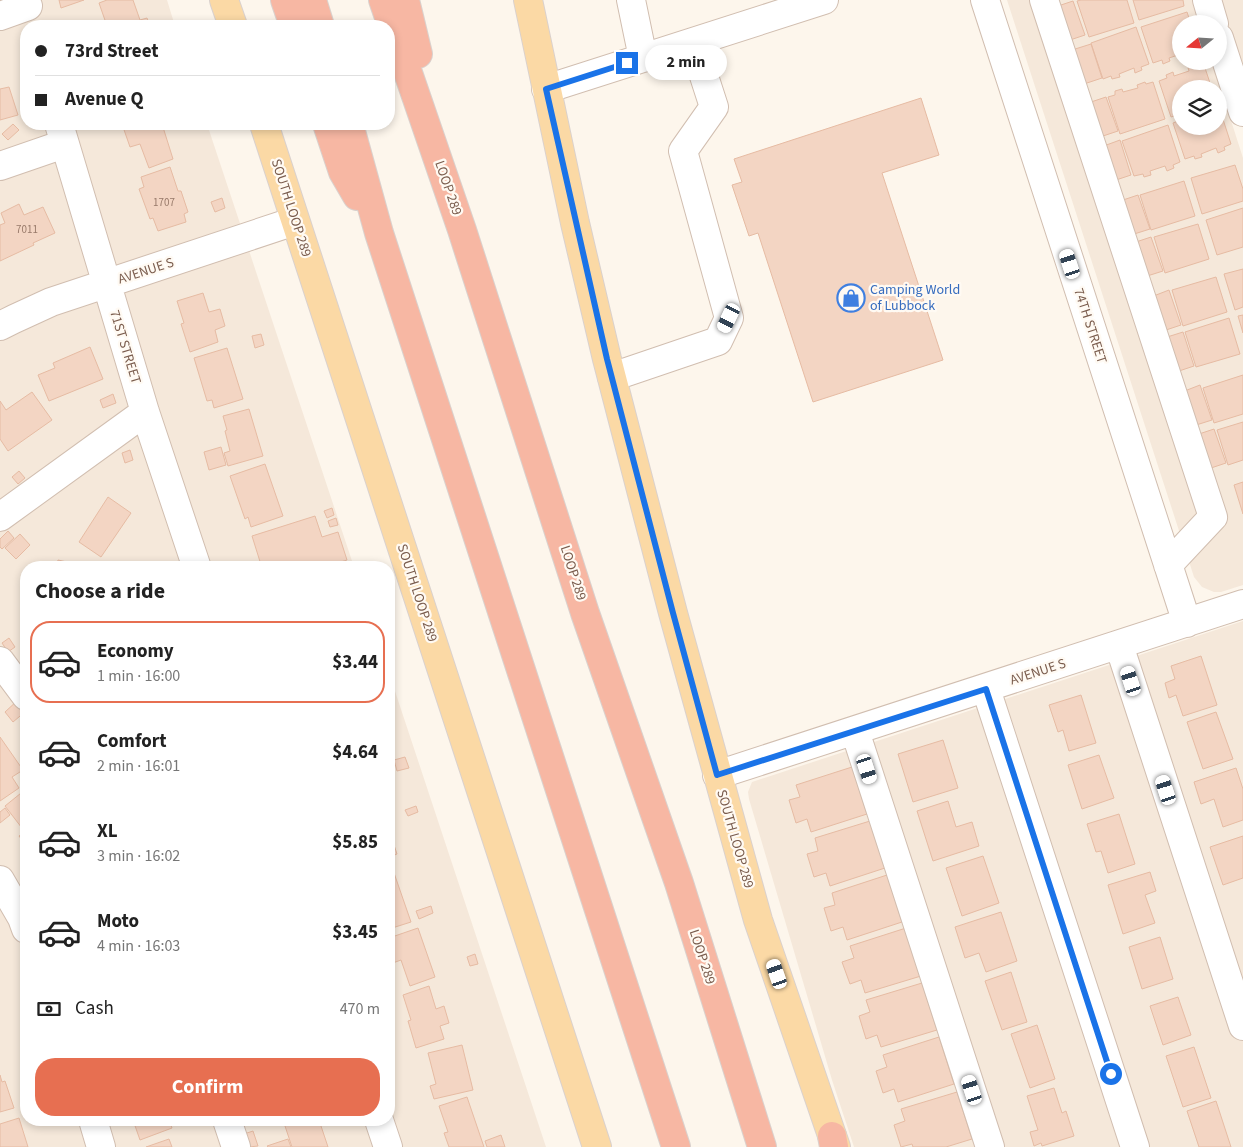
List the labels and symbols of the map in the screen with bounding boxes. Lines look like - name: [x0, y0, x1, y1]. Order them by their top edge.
- north arrow: [1172, 15, 1228, 70]
- callout: 2 min: [644, 46, 727, 80]
- route end: [616, 52, 638, 74]
- street label: SOUTH LOOP 289: [266, 156, 316, 260]
- street label: LOOP 289: [429, 158, 467, 218]
- house number: 1707: [153, 195, 175, 210]
- house number: 7011: [16, 222, 38, 237]
- car: [1058, 247, 1081, 281]
- street label: AVENUE S: [115, 253, 177, 289]
- place label: Camping World of Lubbock: [870, 280, 960, 316]
- shop icon: Camping World of Lubbock: [836, 283, 866, 313]
- street label: 74TH STREET: [1068, 286, 1112, 367]
- car: [715, 301, 742, 335]
- street label: 71ST STREET: [104, 308, 146, 387]
- street label: SOUTH LOOP 289: [392, 541, 442, 645]
- street label: LOOP 289: [555, 543, 591, 603]
- street label: AVENUE S: [1007, 654, 1069, 690]
- car: [1119, 664, 1142, 698]
- car: [855, 752, 878, 786]
- car: [1154, 773, 1177, 807]
- street label: SOUTH LOOP 289: [711, 787, 759, 891]
- street label: LOOP 289: [684, 927, 720, 987]
- car: [765, 957, 788, 991]
- route start: [1100, 1063, 1122, 1085]
- car: [960, 1073, 983, 1107]

